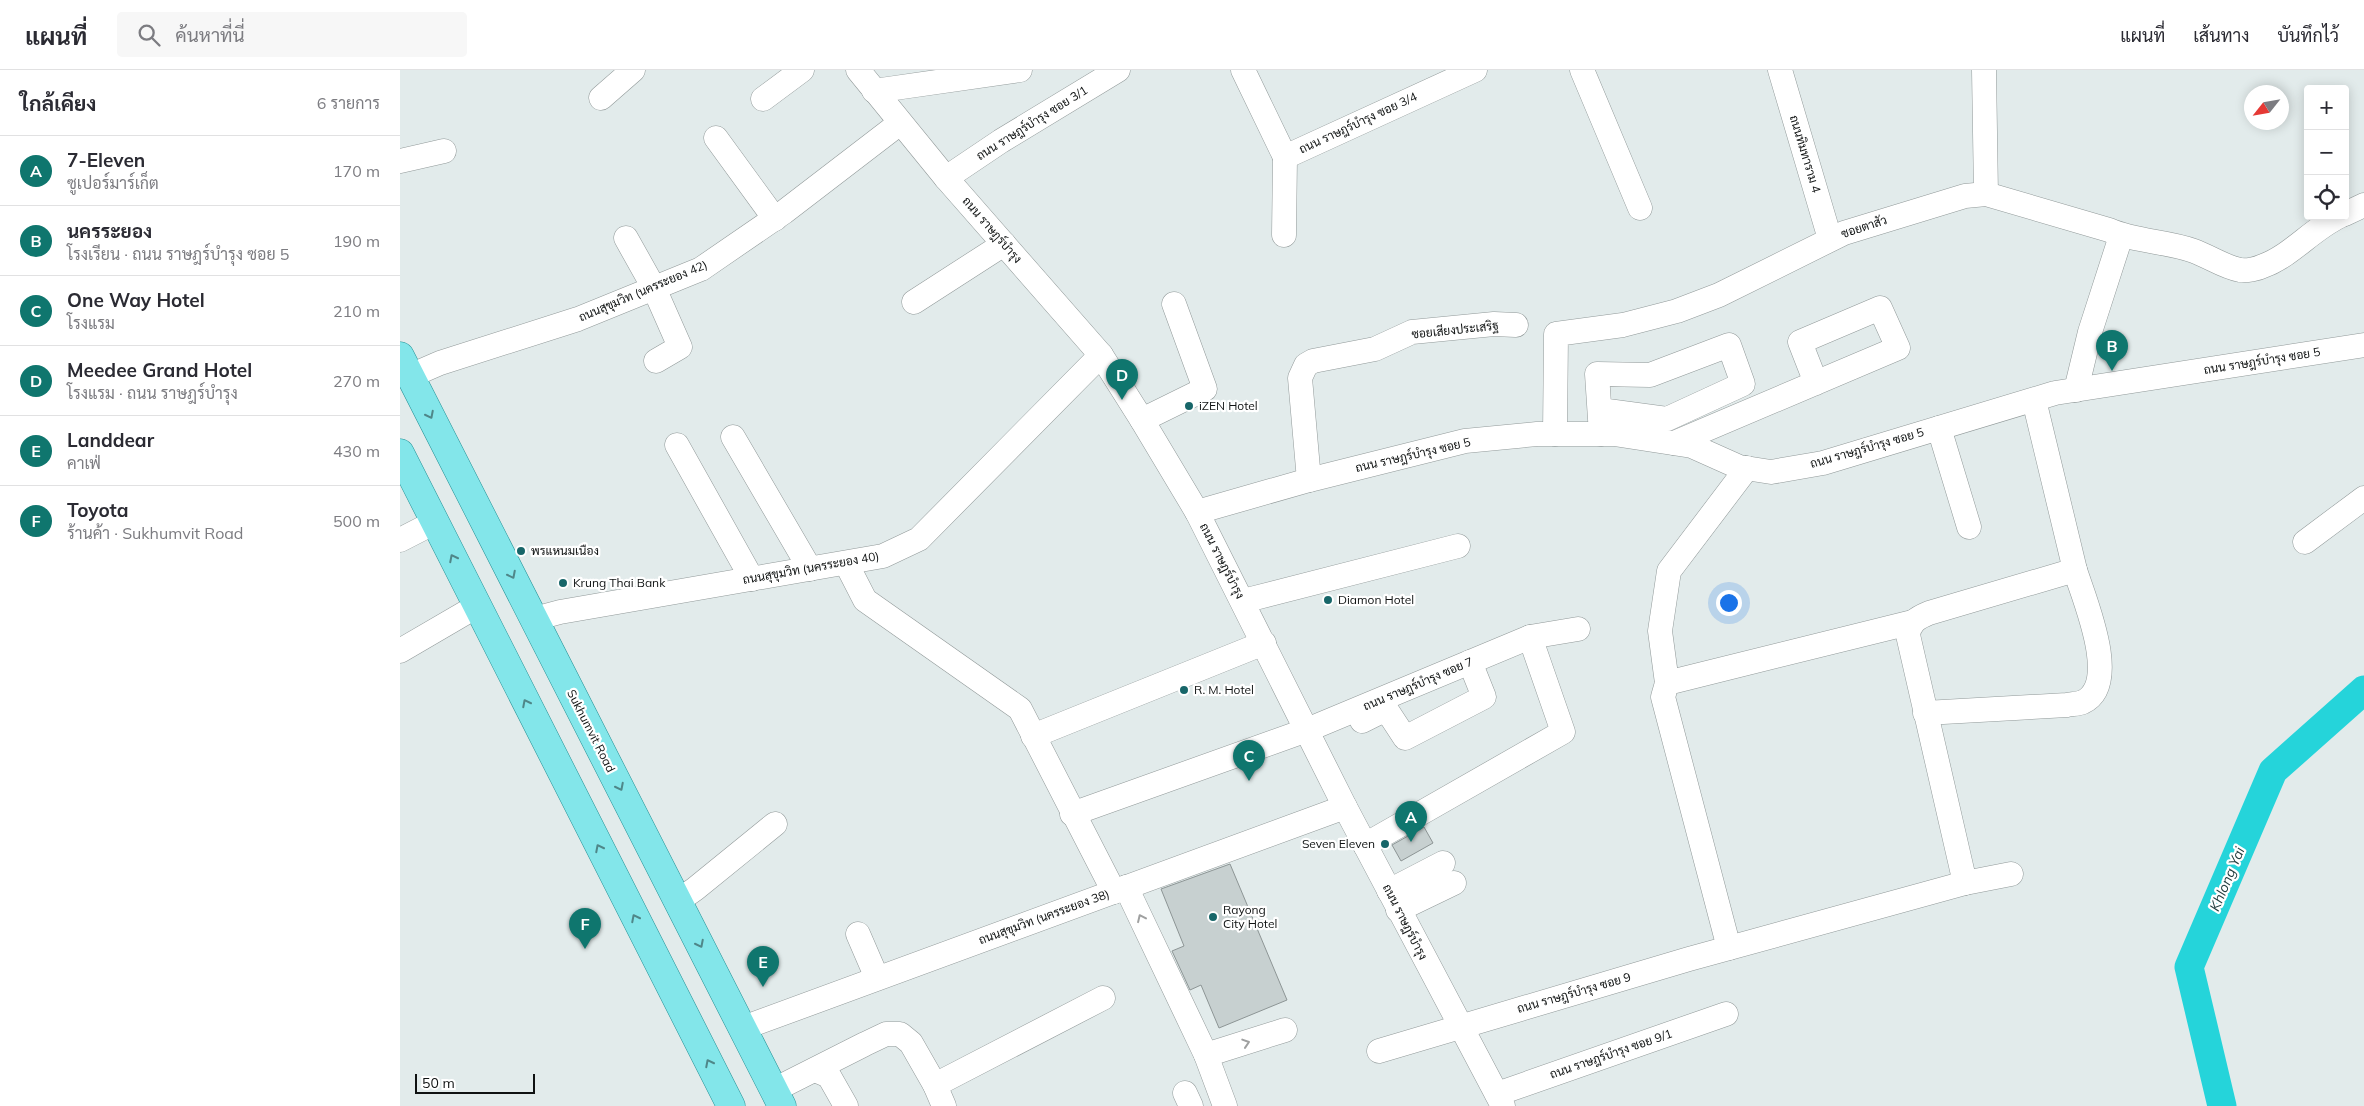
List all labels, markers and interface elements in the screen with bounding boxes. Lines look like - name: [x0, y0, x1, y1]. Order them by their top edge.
- search box: [117, 12, 467, 57]
- text: แผนที่: [25, 21, 87, 51]
- icon: search: [135, 21, 163, 49]
- text: ค้นหาที่นี่: [175, 23, 245, 47]
- text: แผนที่: [2120, 24, 2165, 47]
- text: เส้นทาง: [2193, 24, 2249, 47]
- text: บันทึกไว้: [2277, 24, 2339, 47]
- street label: ถนน ราษฎร์บำรุง ซอย 3/1: [973, 82, 1091, 165]
- north arrow: [2244, 85, 2289, 130]
- map controls: [2304, 85, 2349, 220]
- button: +: [2304, 85, 2349, 130]
- street label: ถนน ราษฎร์บำรุง ซอย 3/4: [1296, 89, 1420, 158]
- text: ใกล้เคียง: [20, 90, 96, 116]
- text: 6 รายการ: [317, 93, 380, 113]
- street label: ถนนทิมทาราม 4: [1787, 113, 1824, 195]
- button: −: [2304, 130, 2349, 175]
- text: 7-Eleven: [67, 148, 145, 172]
- text: A: [30, 161, 42, 181]
- text: 170 m: [333, 161, 380, 181]
- text: ซูเปอร์มาร์เก็ต: [67, 173, 159, 193]
- button: locate: [2304, 175, 2349, 220]
- street label: ถนน ราษฎร์บำรุง: [958, 193, 1025, 267]
- street label: ซอยตาสัว: [1839, 212, 1889, 241]
- text: นครระยอง: [67, 219, 152, 243]
- text: B: [30, 231, 42, 251]
- text: 190 m: [333, 231, 380, 251]
- text: โรงเรียน · ถนน ราษฎร์บำรุง ซอย 5: [67, 244, 289, 264]
- street label: ถนนสุขุมวิท (นครระยอง 42): [576, 257, 710, 326]
- text: One Way Hotel: [67, 288, 205, 312]
- text: C: [31, 301, 41, 321]
- text: 210 m: [333, 301, 380, 321]
- text: โรงแรม: [67, 313, 115, 333]
- street label: ซอยเสียงประเสริฐ: [1411, 317, 1499, 343]
- pin: B: [2096, 330, 2128, 371]
- street label: ถนน ราษฎร์บำรุง ซอย 5: [2203, 344, 2322, 379]
- text: Meedee Grand Hotel: [67, 358, 252, 382]
- pin: D: [1106, 359, 1138, 400]
- text: D: [30, 371, 42, 391]
- text: 270 m: [333, 371, 380, 391]
- text: โรงแรม · ถนน ราษฎร์บำรุง: [67, 383, 238, 403]
- place label: iZEN Hotel: [1199, 398, 1258, 413]
- marker: iZEN Hotel: [1183, 400, 1195, 412]
- one-way arrow: [424, 410, 434, 419]
- street label: ถนน ราษฎร์บำรุง ซอย 5: [1808, 424, 1926, 473]
- text: Landdear: [67, 428, 154, 452]
- street label: ถนน ราษฎร์บำรุง ซอย 5: [1354, 434, 1472, 477]
- text: E: [31, 441, 41, 461]
- text: 430 m: [333, 441, 380, 461]
- text: คาเฟ่: [67, 453, 101, 473]
- text: Toyota: [67, 498, 129, 522]
- text: F: [31, 511, 41, 531]
- text: 500 m: [333, 511, 380, 531]
- street label: ถนน ราษฎร์บำรุง: [1195, 520, 1248, 602]
- text: ร้านค้า · Sukhumvit Road: [67, 523, 243, 543]
- place label: พรแหนมเนือง: [531, 543, 599, 558]
- marker: พรแหนมเนือง: [515, 545, 527, 557]
- street label: ถนนสุขุมวิท (นครระยอง 40): [742, 548, 881, 589]
- one-way arrow: [449, 554, 459, 563]
- one-way arrow: [506, 570, 516, 579]
- place label: Krung Thai Bank: [573, 575, 666, 590]
- marker: Krung Thai Bank: [557, 577, 569, 589]
- your location: [1716, 590, 1742, 616]
- place label: Diamon Hotel: [1338, 592, 1414, 607]
- marker: Diamon Hotel: [1322, 594, 1334, 606]
- street label: ถนน ราษฎร์บำรุง ซอย 7: [1361, 654, 1476, 715]
- place label: R. M. Hotel: [1194, 682, 1254, 697]
- marker: R. M. Hotel: [1178, 684, 1190, 696]
- street label: Sukhumvit Road: [564, 687, 619, 775]
- one-way arrow: [522, 699, 532, 708]
- pin: C: [1233, 740, 1265, 781]
- one-way arrow: [614, 782, 624, 791]
- pin: A: [1395, 801, 1427, 842]
- place label: Seven Eleven: [1302, 836, 1375, 851]
- marker: Seven Eleven: [1379, 838, 1391, 850]
- one-way arrow: [595, 844, 605, 853]
- water label: Khlong Yai: [2205, 844, 2249, 914]
- street label: ถนน ราษฎร์บำรุง: [1378, 881, 1431, 963]
- street label: ถนนสุขุมวิท (นครระยอง 38): [976, 886, 1112, 949]
- place label: Rayong City Hotel: [1223, 902, 1277, 931]
- pin: F: [569, 908, 601, 949]
- marker: Rayong City Hotel: [1207, 911, 1219, 923]
- one-way arrow: [631, 914, 641, 923]
- one-way arrow: [1137, 914, 1147, 923]
- one-way arrow: [694, 939, 704, 948]
- pin: E: [747, 946, 779, 987]
- street label: ถนน ราษฎร์บำรุง ซอย 9: [1515, 969, 1633, 1018]
- street label: ถนน ราษฎร์บำรุง ซอย 9/1: [1548, 1026, 1675, 1083]
- one-way arrow: [1241, 1038, 1249, 1048]
- one-way arrow: [705, 1059, 715, 1068]
- scale bar: [415, 1071, 535, 1094]
- text: 50 m: [422, 1074, 455, 1092]

